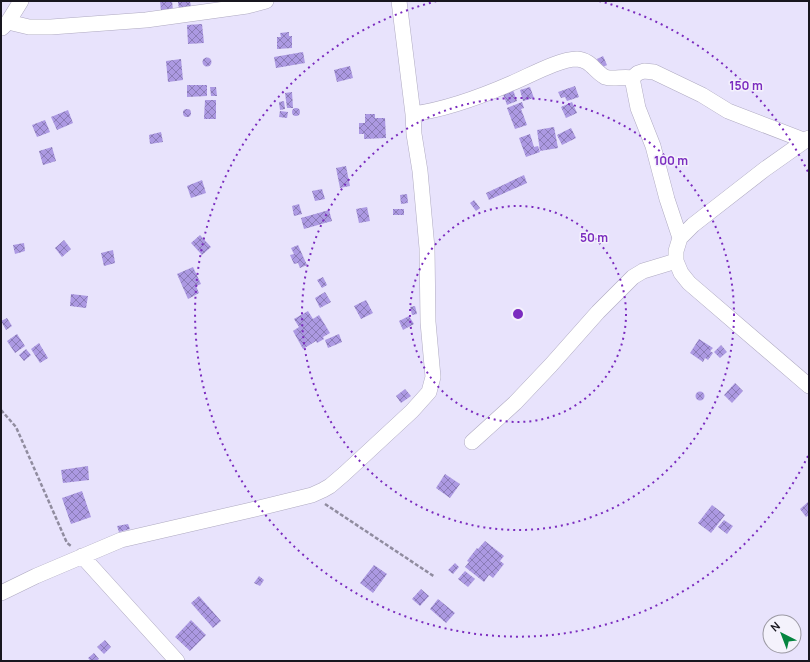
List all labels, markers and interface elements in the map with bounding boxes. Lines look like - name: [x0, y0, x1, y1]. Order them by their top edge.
- text: 150 m: [729, 77, 763, 94]
- text: 100 m: [654, 152, 688, 169]
- text: 50 m: [580, 229, 608, 246]
- centre of rings: [511, 307, 525, 321]
- north arrow: [762, 614, 802, 654]
- text: N: [767, 618, 783, 634]

